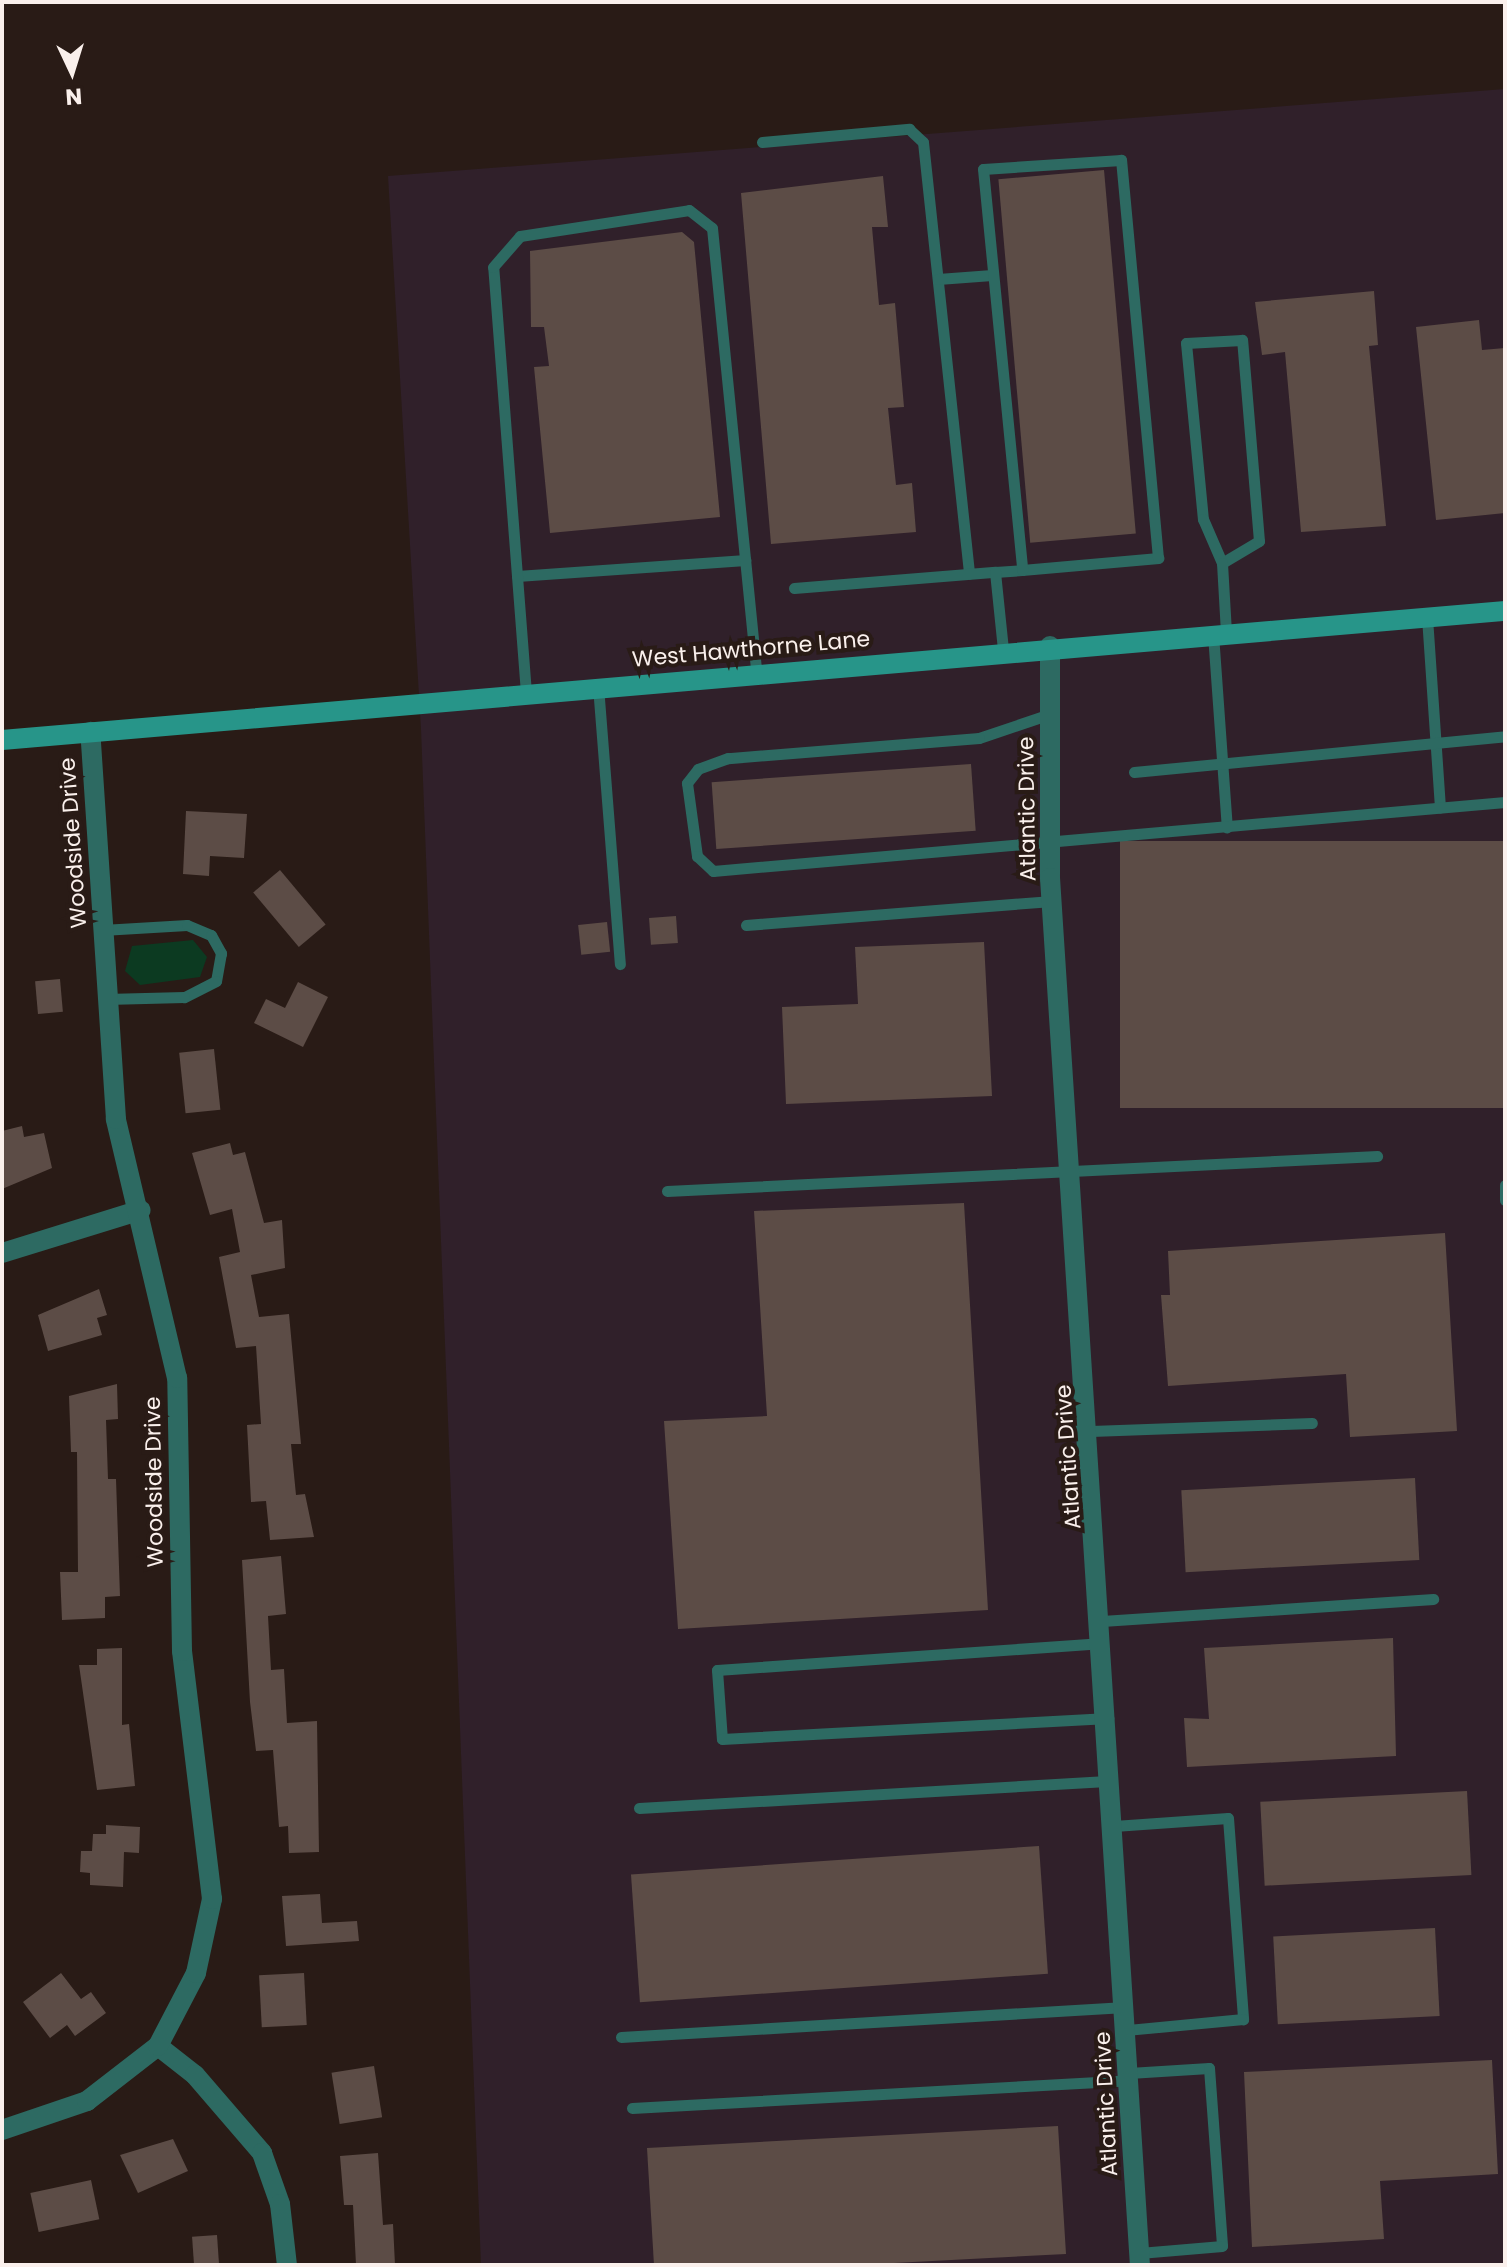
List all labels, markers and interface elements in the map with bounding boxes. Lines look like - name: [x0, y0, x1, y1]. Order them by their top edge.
- north arrow: [32, 32, 112, 112]
- text: N: [64, 80, 83, 112]
- street label: West Hawthorne Lane: [631, 625, 871, 673]
- street label: Atlantic Drive: [1013, 736, 1041, 882]
- street label: Woodside Drive: [54, 757, 92, 929]
- street label: Atlantic Drive: [1050, 1384, 1086, 1530]
- street label: Woodside Drive: [139, 1396, 169, 1568]
- street label: Atlantic Drive: [1089, 2031, 1123, 2177]

